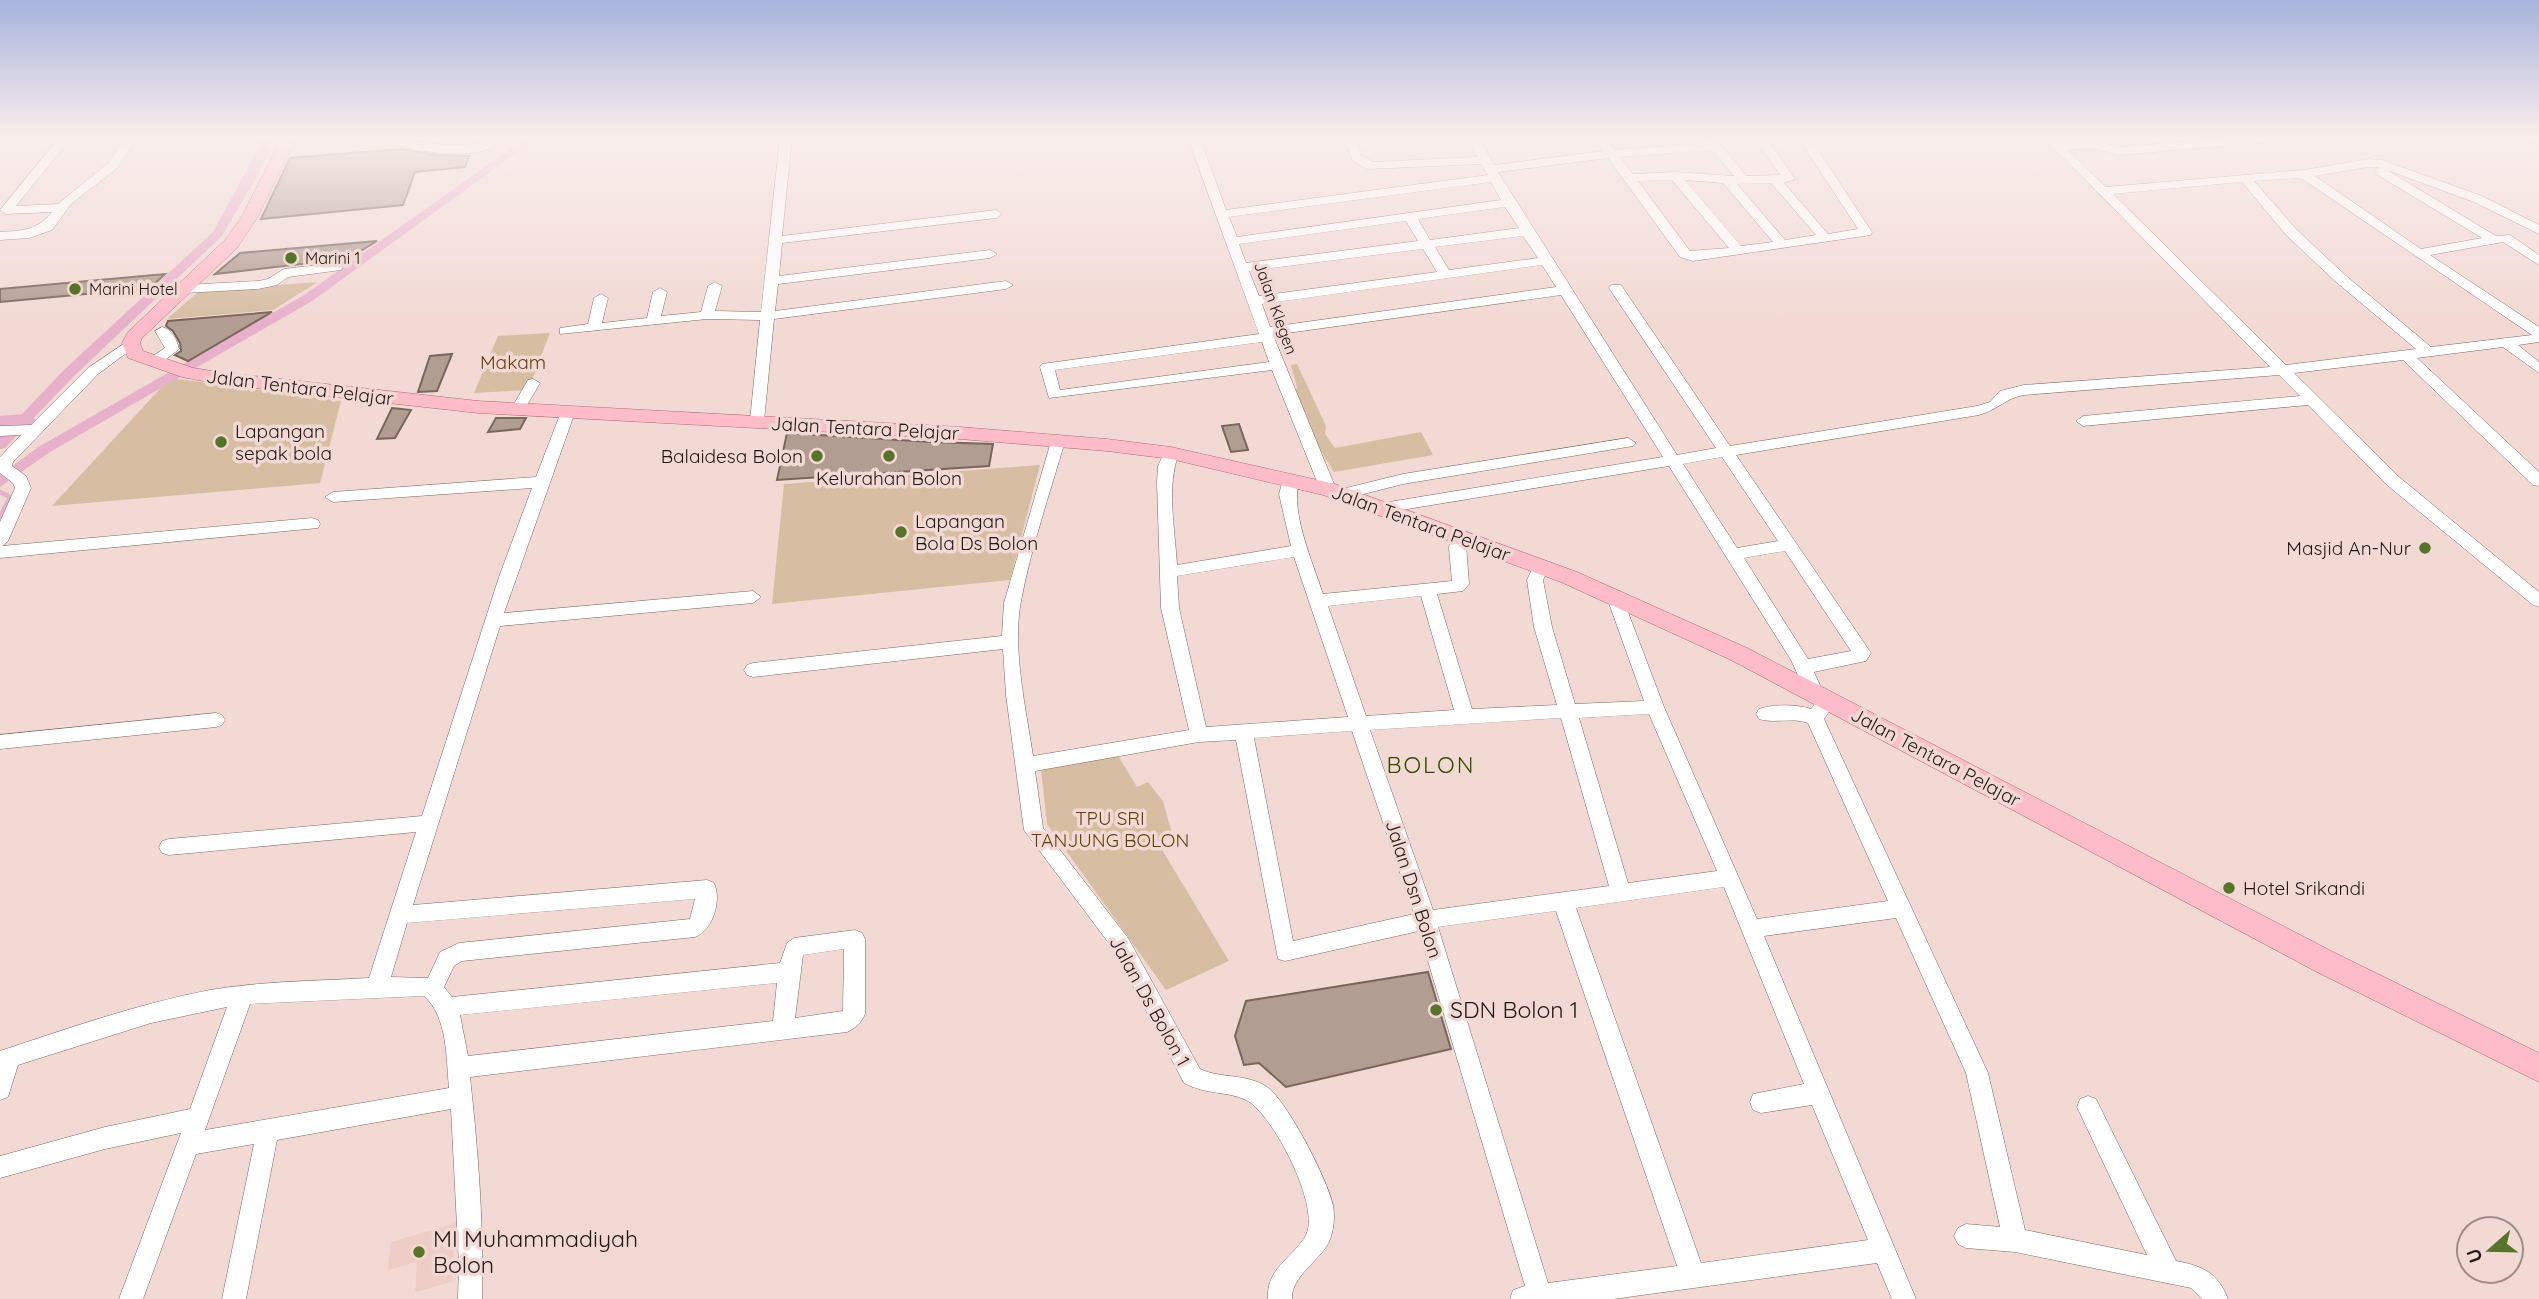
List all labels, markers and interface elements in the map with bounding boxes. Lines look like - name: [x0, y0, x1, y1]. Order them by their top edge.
- place label: Marini 1: [305, 248, 360, 268]
- marker: Marini 1: [283, 250, 299, 266]
- street label: Jalan Klegen: [1250, 259, 1302, 357]
- place label: Marini Hotel: [89, 279, 178, 299]
- marker: Marini Hotel: [67, 281, 83, 297]
- park label: Makam: [480, 350, 546, 374]
- street label: Jalan Tentara Pelajar: [205, 364, 396, 410]
- street label: Jalan Tentara Pelajar: [770, 411, 961, 445]
- place label: Lapangan sepak bola: [235, 419, 332, 465]
- marker: Lapangan sepak bola: [213, 434, 229, 450]
- place label: Balaidesa Bolon: [661, 444, 803, 468]
- marker: Balaidesa Bolon: [809, 448, 825, 464]
- marker: Kelurahan Bolon: [881, 448, 897, 464]
- place label: Kelurahan Bolon: [816, 466, 962, 490]
- street label: Jalan Tentara Pelajar: [1328, 479, 1514, 567]
- place label: Lapangan Bola Ds Bolon: [915, 509, 1038, 555]
- marker: Lapangan Bola Ds Bolon: [893, 524, 909, 540]
- place label: Masjid An-Nur: [2286, 536, 2412, 560]
- marker: Masjid An-Nur: [2417, 540, 2433, 556]
- street label: Jalan Tentara Pelajar: [1847, 702, 2026, 812]
- district label: BOLON: [1387, 750, 1475, 779]
- park label: TPU SRI TANJUNG BOLON: [1031, 806, 1189, 852]
- street label: Jalan Dsn Bolon: [1380, 817, 1448, 961]
- place label: Hotel Srikandi: [2243, 876, 2365, 900]
- marker: Hotel Srikandi: [2221, 880, 2237, 896]
- street label: Jalan Ds Bolon 1: [1104, 932, 1196, 1070]
- place label: SDN Bolon 1: [1450, 995, 1578, 1024]
- marker: SDN Bolon 1: [1428, 1002, 1444, 1018]
- north arrow: [2455, 1215, 2525, 1285]
- place label: MI Muhammadiyah Bolon: [433, 1224, 638, 1279]
- marker: MI Muhammadiyah Bolon: [411, 1244, 427, 1260]
- text: U: [2460, 1245, 2488, 1266]

